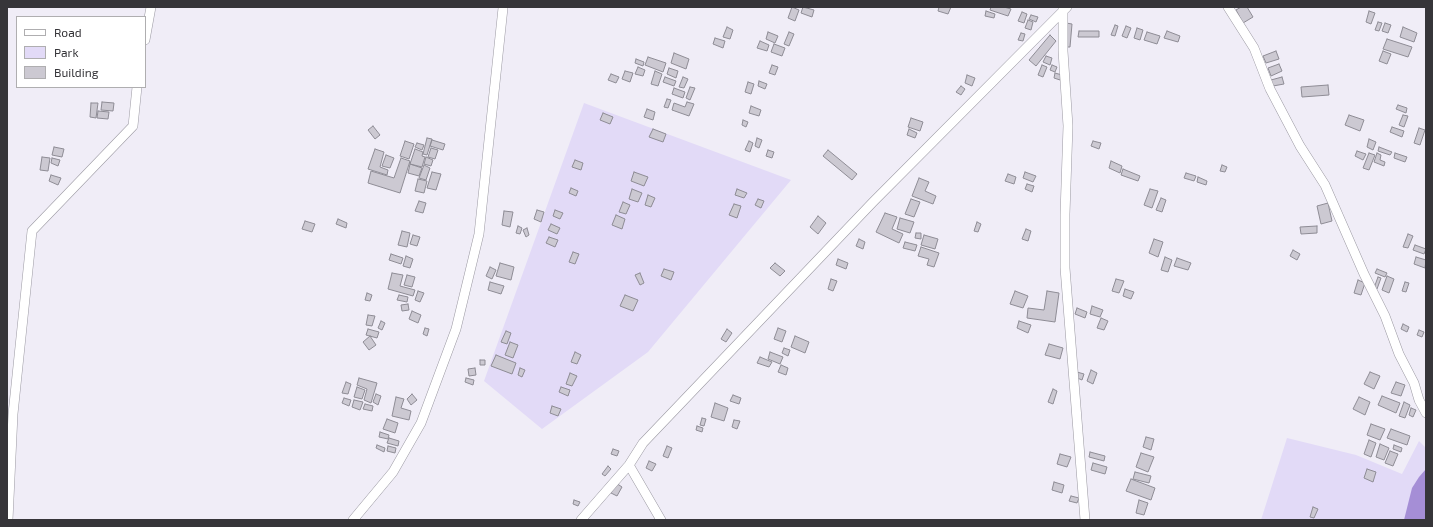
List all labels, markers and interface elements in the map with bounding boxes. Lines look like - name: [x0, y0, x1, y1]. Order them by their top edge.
- legend: [16, 16, 146, 88]
- text: Road: [54, 25, 82, 39]
- text: Park: [54, 45, 79, 59]
- text: Building: [54, 65, 98, 79]

